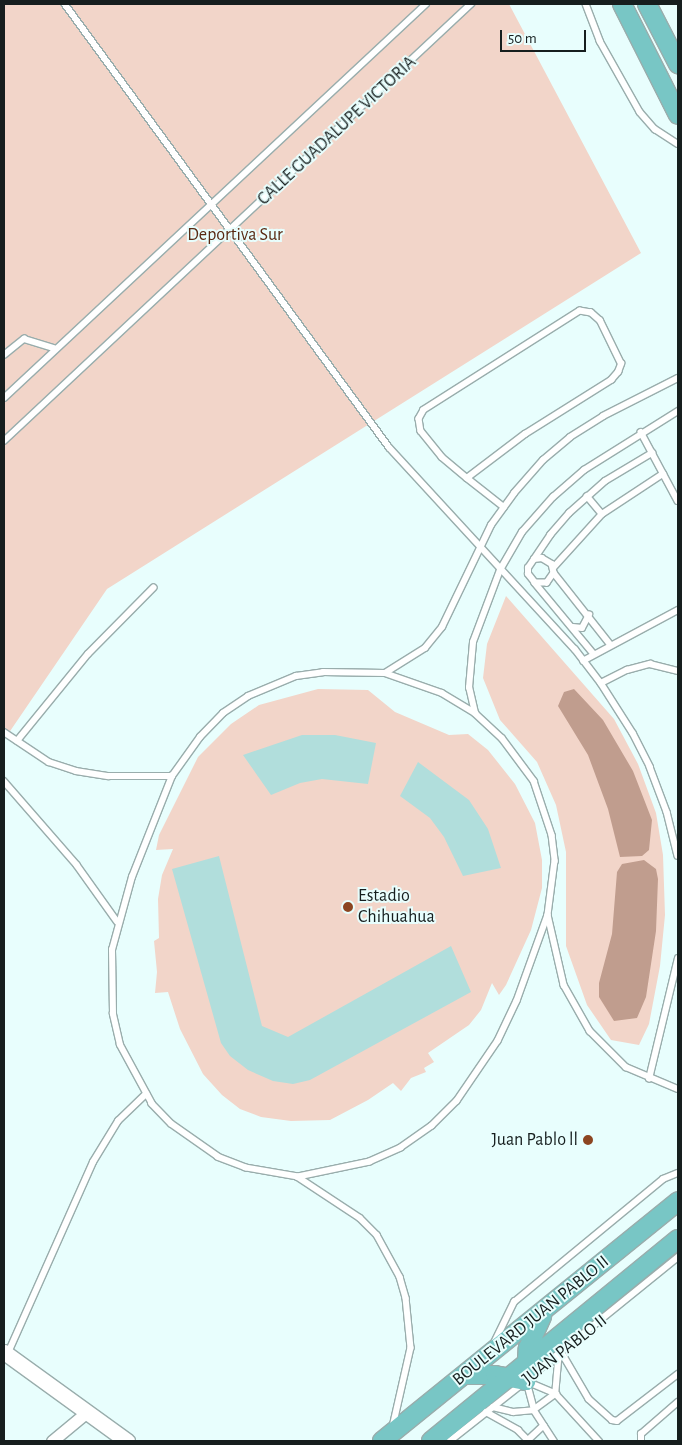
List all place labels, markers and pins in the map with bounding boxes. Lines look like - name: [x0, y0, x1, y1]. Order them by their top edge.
- place label: Estadio Chihuahua: [358, 886, 435, 929]
- marker: Estadio Chihuahua: [342, 901, 354, 913]
- place label: Juan Pablo ll: [491, 1129, 578, 1151]
- marker: Juan Pablo ll: [582, 1134, 594, 1146]

